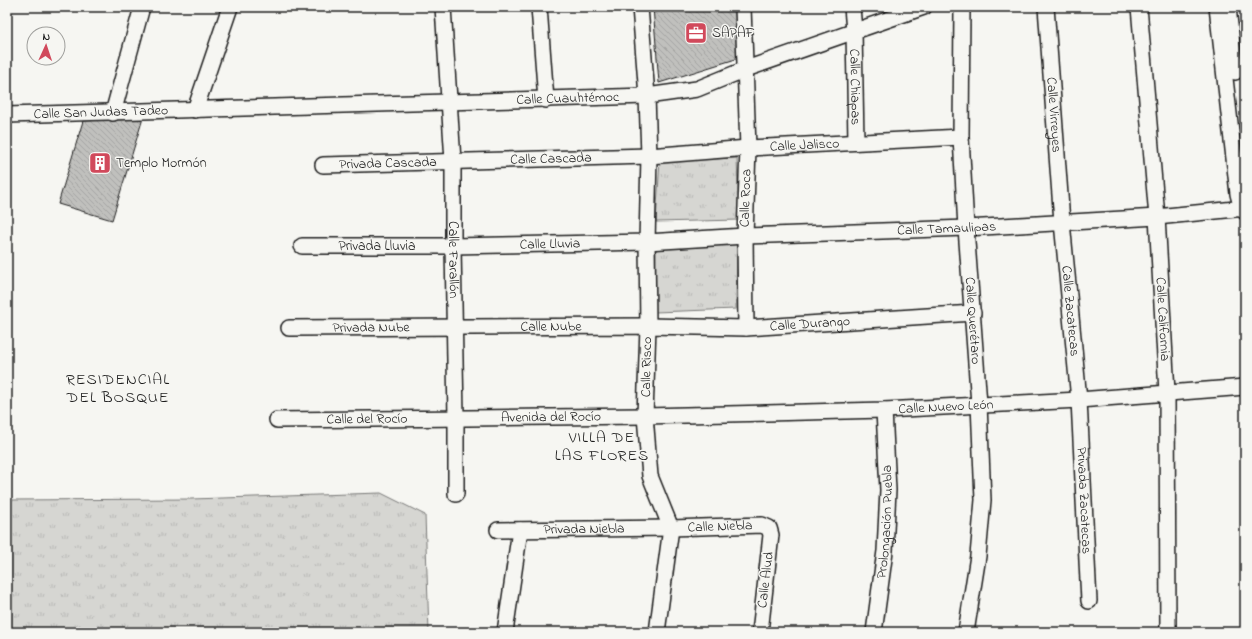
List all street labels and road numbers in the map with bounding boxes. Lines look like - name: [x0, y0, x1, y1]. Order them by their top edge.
- street label: Calle Chiapas: [844, 48, 866, 125]
- street label: Calle Virreyes: [1041, 76, 1067, 153]
- street label: Calle Cuauhtémoc: [516, 86, 620, 110]
- street label: Calle San Judas Tadeo: [33, 100, 169, 125]
- street label: Calle Jalisco: [769, 133, 840, 157]
- street label: Calle Cascada: [510, 147, 592, 170]
- street label: Privada Cascada: [339, 151, 437, 175]
- street label: Calle Roca: [734, 168, 758, 228]
- street label: Calle Tamaulipas: [897, 216, 997, 241]
- street label: Calle Farallón: [443, 221, 464, 299]
- street label: Calle Lluvia: [519, 233, 581, 255]
- street label: Privada Lluvia: [338, 236, 416, 257]
- street label: Calle Zacatecas: [1056, 265, 1085, 357]
- street label: Calle Querétaro: [959, 276, 987, 365]
- street label: Calle California: [1150, 276, 1176, 362]
- street label: Calle Durango: [769, 311, 851, 337]
- street label: Calle Nube: [521, 316, 582, 337]
- street label: Privada Nube: [332, 317, 410, 338]
- street label: Calle Risco: [636, 337, 658, 397]
- street label: Calle Nuevo León: [898, 394, 994, 420]
- street label: Avenida del Rocío: [501, 406, 601, 428]
- street label: Calle del Rocío: [326, 408, 408, 430]
- street label: Privada Zacatecas: [1071, 446, 1097, 555]
- street label: Prolongación Puebla: [871, 464, 899, 580]
- street label: Calle Niebla: [687, 515, 753, 538]
- street label: Privada Niebla: [543, 518, 625, 540]
- street label: Calle Alud: [752, 551, 780, 609]

